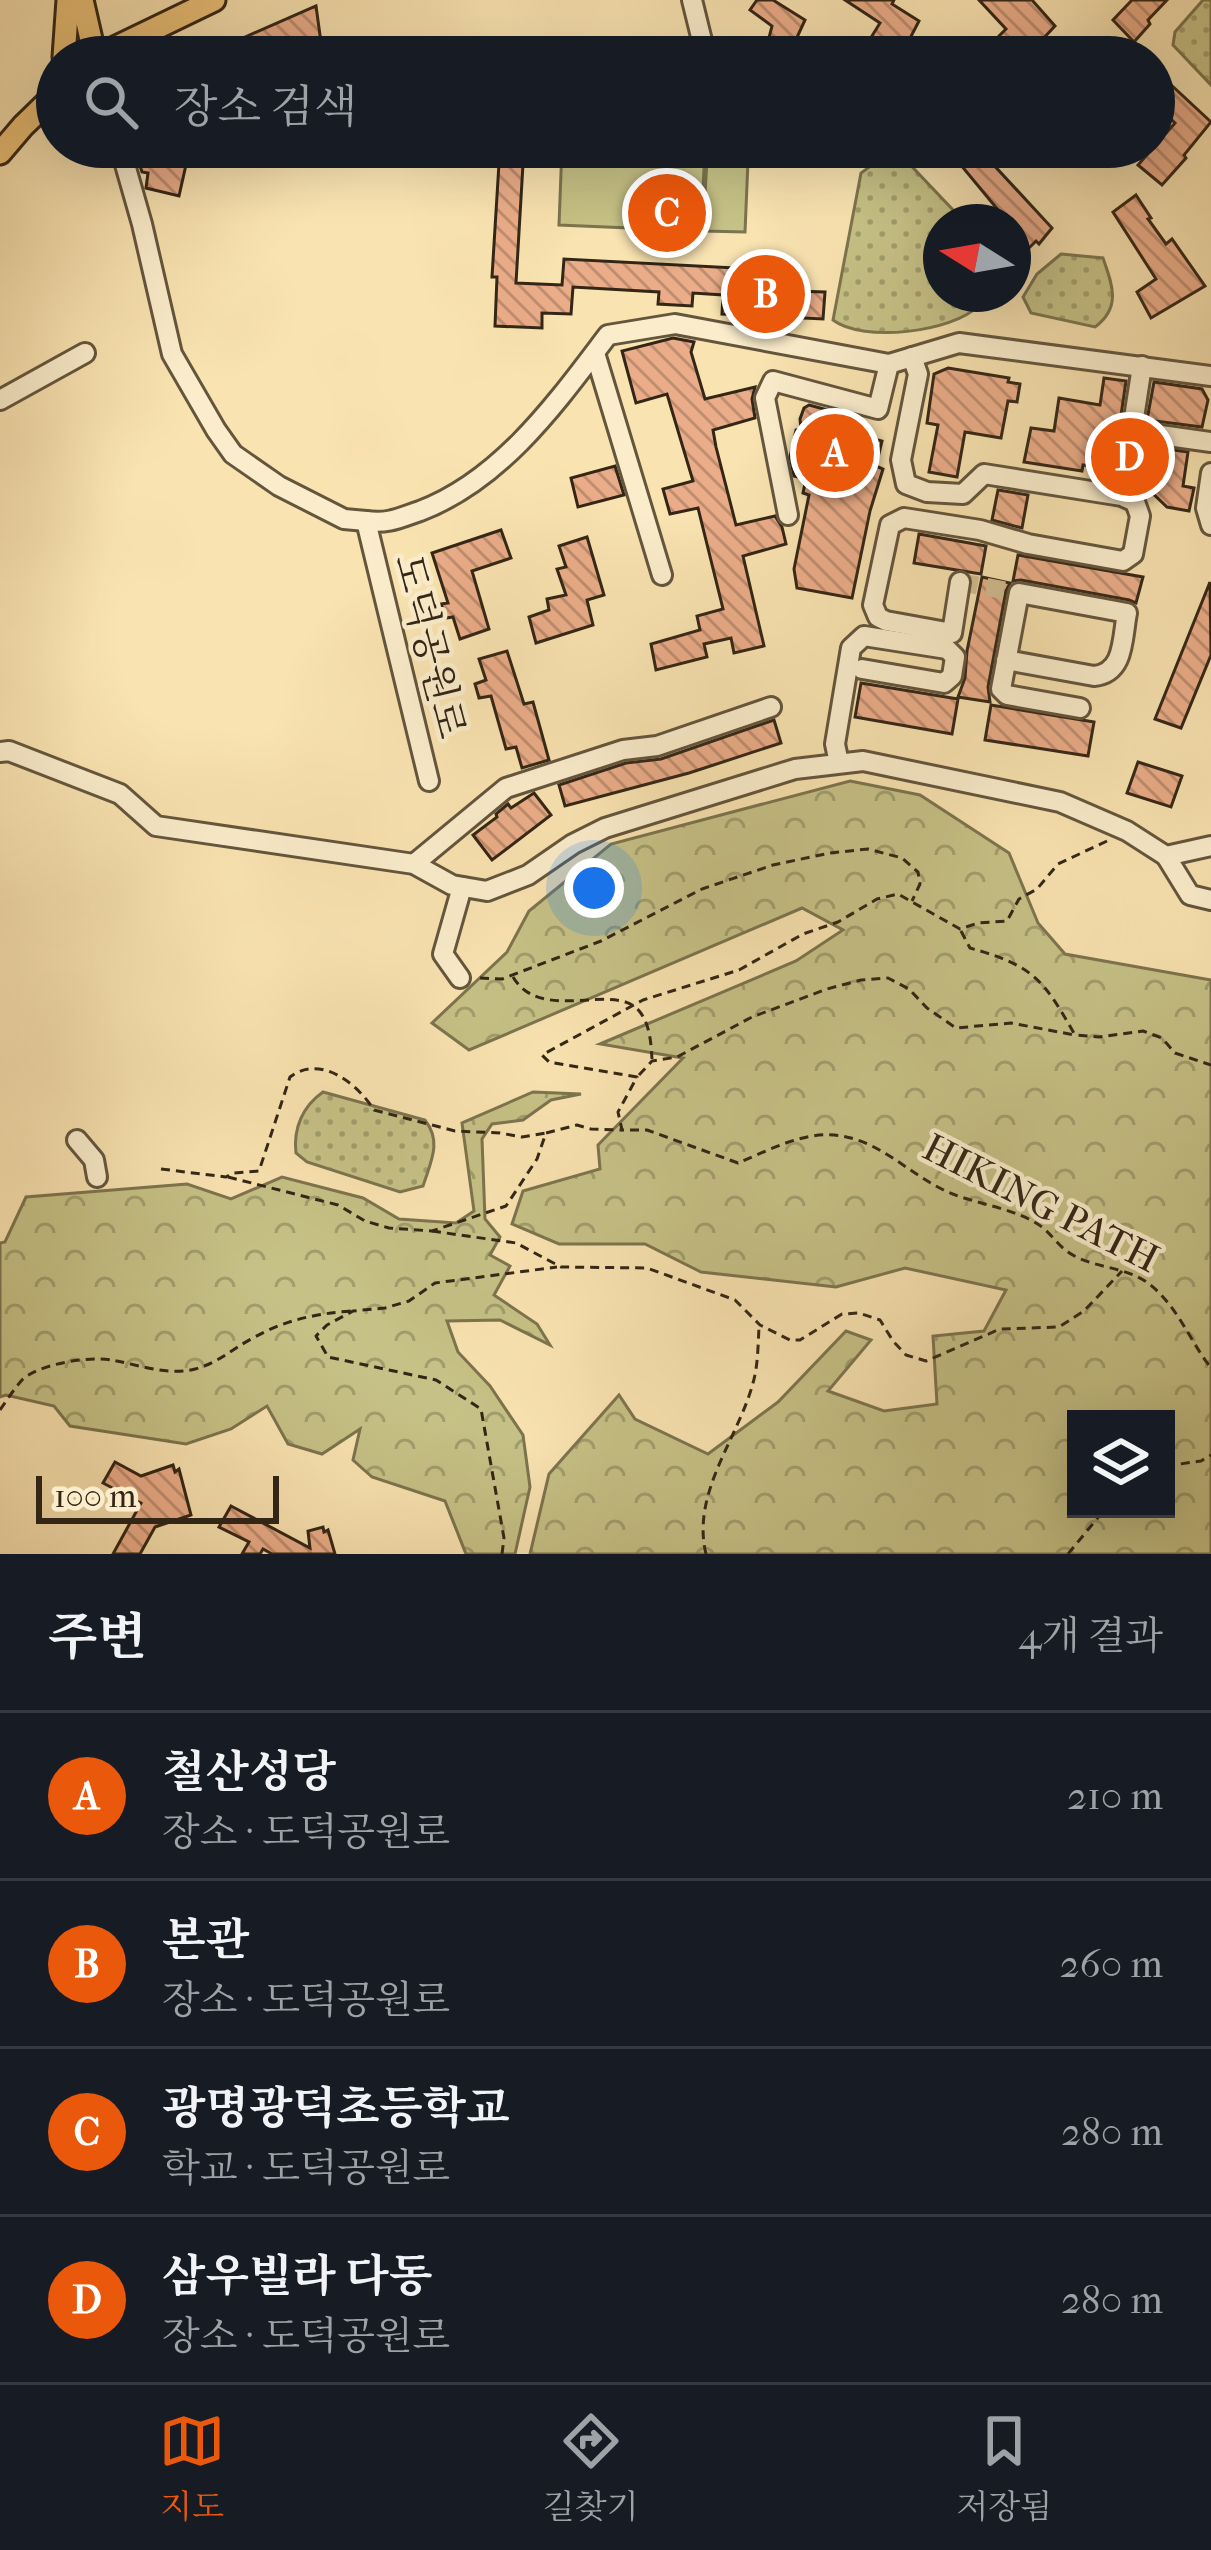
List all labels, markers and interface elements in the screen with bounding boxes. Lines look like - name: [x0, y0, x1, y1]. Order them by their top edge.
- search box: [36, 36, 1175, 168]
- icon: search: [78, 69, 144, 135]
- text: 장소 검색: [174, 81, 358, 134]
- pin: C: [628, 168, 706, 258]
- north arrow: [923, 204, 1031, 312]
- pin: B: [727, 249, 805, 339]
- pin: A: [796, 408, 874, 498]
- pin: D: [1091, 412, 1169, 502]
- street label: 도덕공원로: [385, 549, 475, 743]
- your location: [564, 858, 624, 918]
- street label: HIKING PATH: [915, 1124, 1167, 1282]
- map controls: [1067, 1410, 1175, 1518]
- button: layers: [1067, 1410, 1175, 1518]
- scale bar: [36, 1470, 279, 1523]
- text: 100 m: [54, 1477, 137, 1516]
- text: 주변: [48, 1607, 147, 1667]
- text: 4개 결과: [1019, 1613, 1163, 1659]
- text: 철산성당: [162, 1746, 336, 1799]
- text: A: [74, 1773, 100, 1819]
- text: 210 m: [1067, 1773, 1163, 1819]
- text: 장소 · 도덕공원로: [162, 1809, 450, 1855]
- text: 본관: [162, 1914, 249, 1967]
- text: B: [74, 1941, 100, 1987]
- text: 260 m: [1060, 1941, 1163, 1987]
- text: 장소 · 도덕공원로: [162, 1977, 450, 2023]
- text: 광명광덕초등학교: [162, 2082, 510, 2135]
- text: C: [74, 2109, 100, 2155]
- text: 280 m: [1061, 2109, 1163, 2155]
- text: 학교 · 도덕공원로: [162, 2145, 450, 2191]
- text: 삼우빌라 다동: [162, 2250, 432, 2303]
- text: D: [72, 2277, 102, 2323]
- text: 280 m: [1061, 2277, 1163, 2323]
- text: 장소 · 도덕공원로: [162, 2313, 450, 2359]
- tab: 지도: [159, 2408, 225, 2527]
- tab: 길찾기: [543, 2408, 639, 2527]
- tab: 저장됨: [956, 2408, 1052, 2527]

